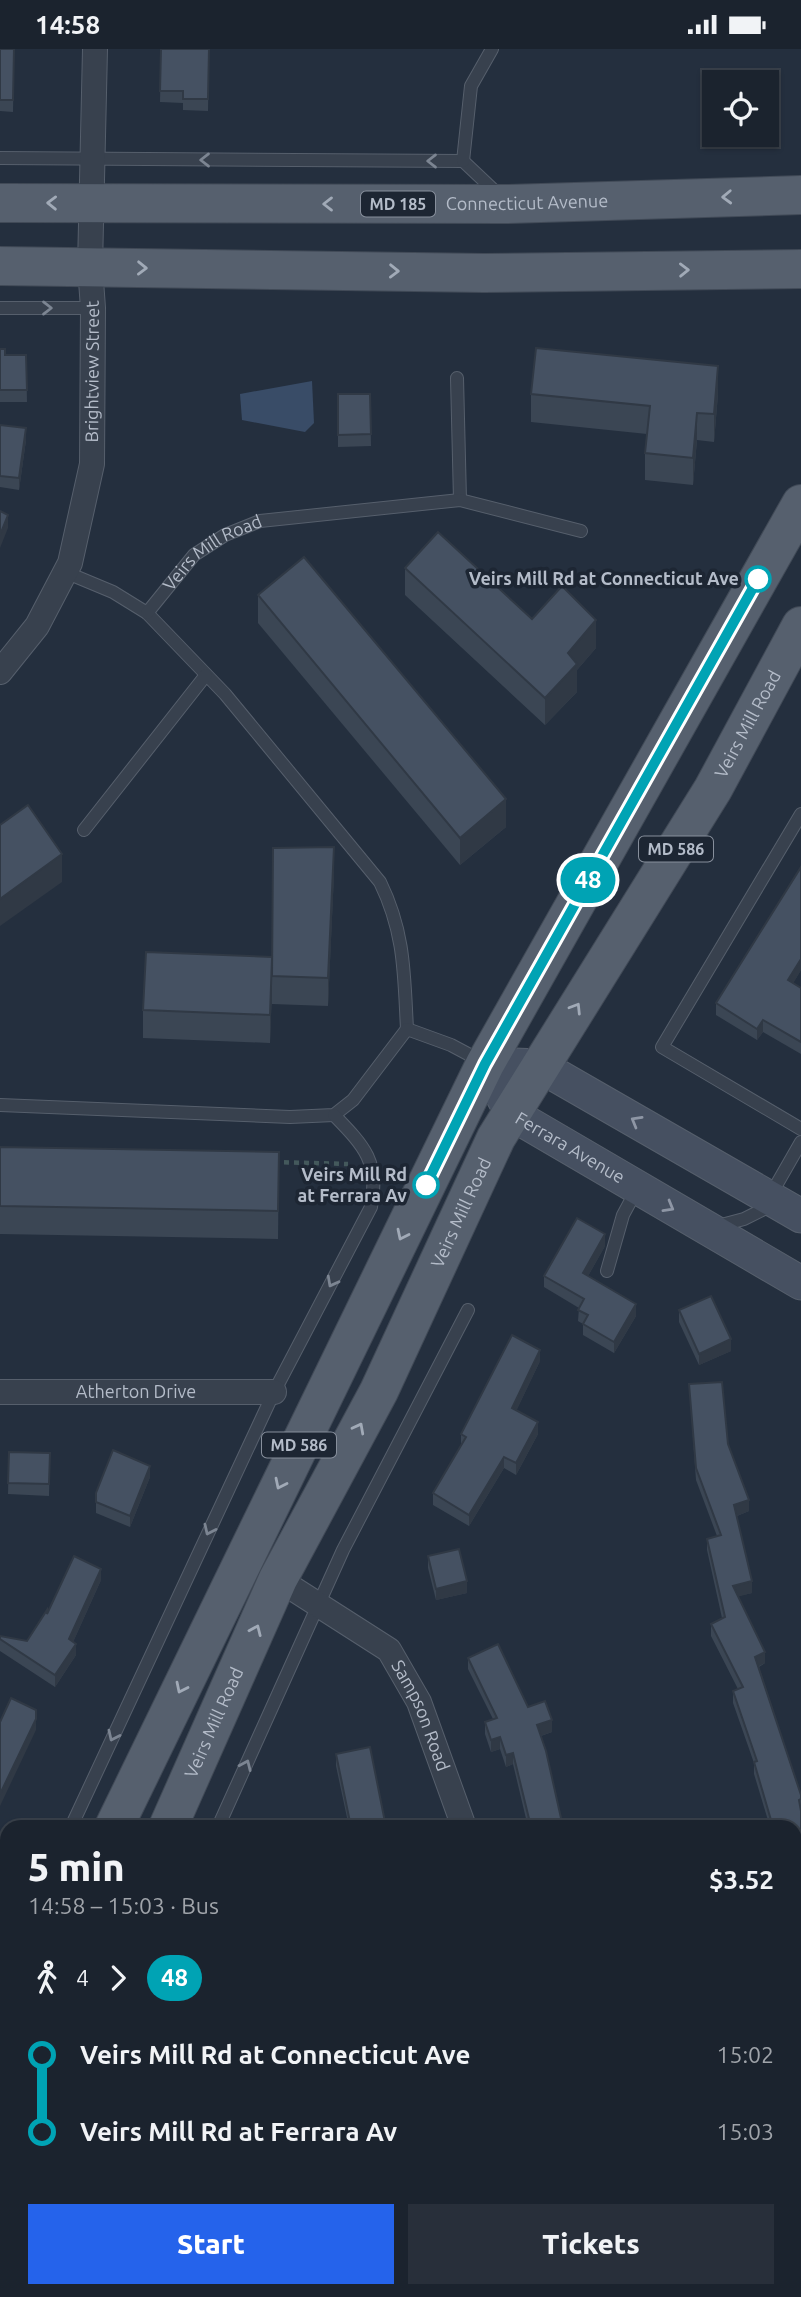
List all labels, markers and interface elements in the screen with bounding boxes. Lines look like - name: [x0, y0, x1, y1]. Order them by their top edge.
- text: 14:58: [35, 10, 100, 39]
- map controls: [702, 70, 779, 147]
- button: locate: [702, 70, 779, 147]
- one-way arrow: [199, 152, 210, 167]
- one-way arrow: [427, 153, 437, 169]
- one-way arrow: [721, 189, 732, 205]
- street label: Connecticut Avenue: [446, 190, 608, 213]
- road number: MD 185: [361, 191, 435, 217]
- one-way arrow: [46, 195, 57, 211]
- one-way arrow: [323, 196, 333, 212]
- one-way arrow: [136, 260, 147, 275]
- one-way arrow: [680, 262, 690, 278]
- one-way arrow: [388, 264, 399, 279]
- one-way arrow: [42, 300, 52, 316]
- street label: Brightview Street: [81, 300, 102, 443]
- street label: Veirs Mill Road: [158, 510, 265, 594]
- marker: Veirs Mill Rd at Connecticut Ave: [745, 566, 771, 592]
- place label: Veirs Mill Rd at Connecticut Ave: [469, 568, 739, 588]
- street label: Veirs Mill Road: [710, 667, 784, 781]
- road number: MD 586: [639, 837, 713, 862]
- line badge: 48: [556, 857, 620, 903]
- text: 48: [574, 866, 602, 893]
- one-way arrow: [567, 1003, 580, 1016]
- street label: Ferrara Avenue: [512, 1107, 629, 1187]
- one-way arrow: [630, 1116, 643, 1129]
- street label: Veirs Mill Road: [426, 1154, 495, 1271]
- place label: Veirs Mill Rd at Ferrara Av: [297, 1164, 407, 1205]
- marker: Veirs Mill Rd at Ferrara Av: [413, 1172, 439, 1198]
- one-way arrow: [662, 1199, 675, 1212]
- one-way arrow: [396, 1228, 410, 1240]
- one-way arrow: [326, 1275, 340, 1288]
- street label: Atherton Drive: [76, 1381, 196, 1401]
- one-way arrow: [351, 1423, 364, 1435]
- road number: MD 586: [262, 1433, 336, 1457]
- one-way arrow: [275, 1477, 289, 1489]
- one-way arrow: [204, 1523, 218, 1535]
- one-way arrow: [247, 1625, 261, 1637]
- street label: Sampson Road: [388, 1656, 454, 1773]
- street label: Veirs Mill Road: [180, 1664, 247, 1781]
- one-way arrow: [175, 1681, 189, 1693]
- one-way arrow: [107, 1729, 121, 1742]
- one-way arrow: [238, 1760, 252, 1772]
- text: 5 min: [28, 1846, 125, 1888]
- text: $3.52: [709, 1865, 774, 1894]
- text: 14:58 – 15:03 · Bus: [28, 1893, 219, 1918]
- icon: walk: [28, 1959, 66, 1997]
- icon: forward: [99, 1959, 137, 1997]
- text: 48: [161, 1964, 188, 1991]
- text: 4: [76, 1965, 89, 1990]
- text: Veirs Mill Rd at Connecticut Ave: [80, 2040, 470, 2069]
- text: 15:02: [716, 2042, 774, 2067]
- text: Veirs Mill Rd at Ferrara Av: [80, 2117, 397, 2146]
- text: 15:03: [716, 2119, 774, 2144]
- button: Start: [28, 2204, 394, 2284]
- button: Tickets: [408, 2204, 774, 2284]

